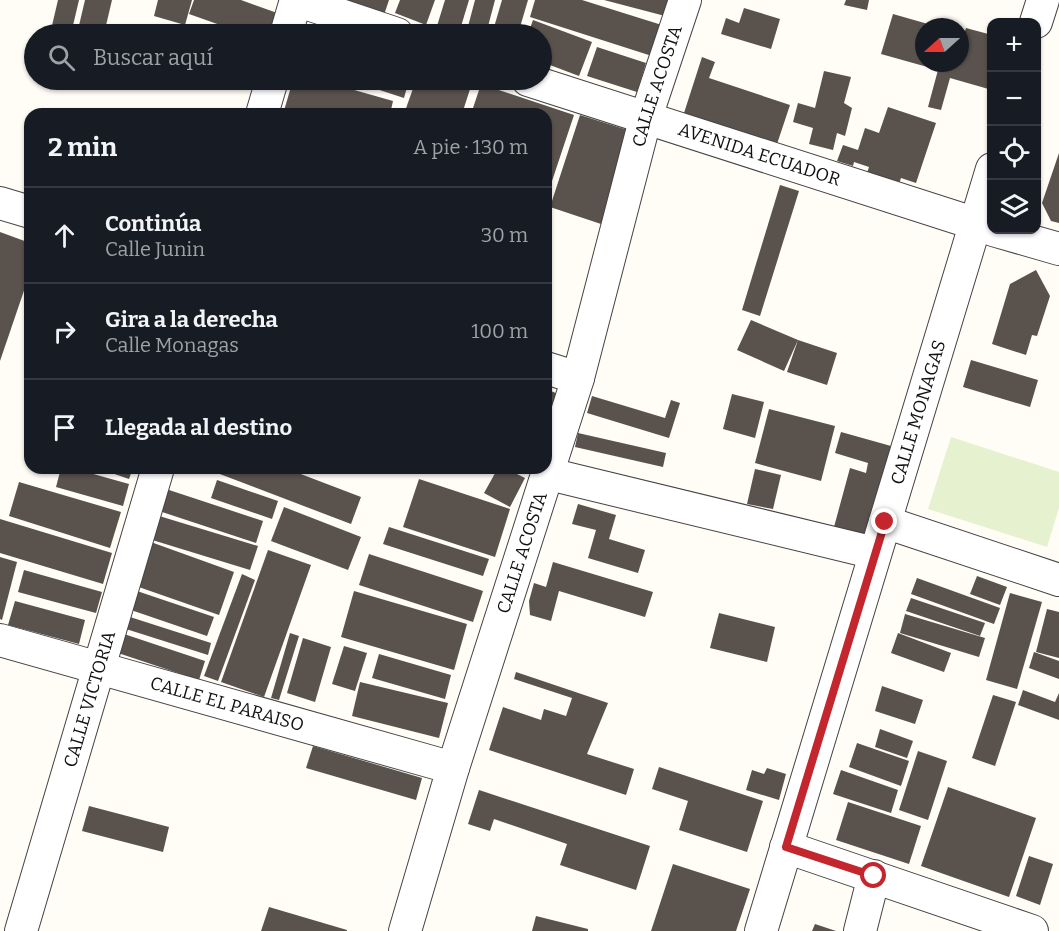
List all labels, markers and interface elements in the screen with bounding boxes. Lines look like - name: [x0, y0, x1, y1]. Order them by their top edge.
- north arrow: [915, 18, 969, 72]
- map controls: [987, 18, 1041, 234]
- button: +: [987, 18, 1041, 72]
- street label: CALLE ACOSTA: [627, 22, 687, 149]
- search box: [24, 24, 552, 90]
- icon: search: [45, 41, 78, 74]
- text: Buscar aquí: [93, 44, 213, 71]
- button: −: [987, 72, 1041, 126]
- street label: AVENIDA ECUADOR: [675, 118, 843, 191]
- button: locate: [987, 126, 1041, 180]
- text: 2 min: [48, 132, 117, 163]
- text: A pie · 130 m: [413, 135, 528, 159]
- button: layers: [987, 180, 1041, 234]
- text: Continúa: [105, 210, 201, 237]
- icon: ahead: [48, 219, 81, 252]
- text: 30 m: [481, 223, 528, 247]
- text: Calle Junin: [105, 237, 205, 261]
- text: Gira a la derecha: [105, 306, 278, 333]
- icon: right: [48, 315, 81, 348]
- text: 100 m: [471, 319, 528, 343]
- text: Calle Monagas: [105, 333, 239, 357]
- street label: CALLE MONAGAS: [886, 338, 950, 487]
- icon: arrive: [48, 411, 81, 444]
- text: Llegada al destino: [105, 414, 292, 441]
- street label: CALLE ACOSTA: [492, 489, 552, 616]
- route end: [871, 508, 897, 534]
- street label: CALLE VICTORIA: [59, 628, 120, 770]
- street label: CALLE EL PARAISO: [148, 672, 306, 736]
- route start: [860, 862, 886, 888]

